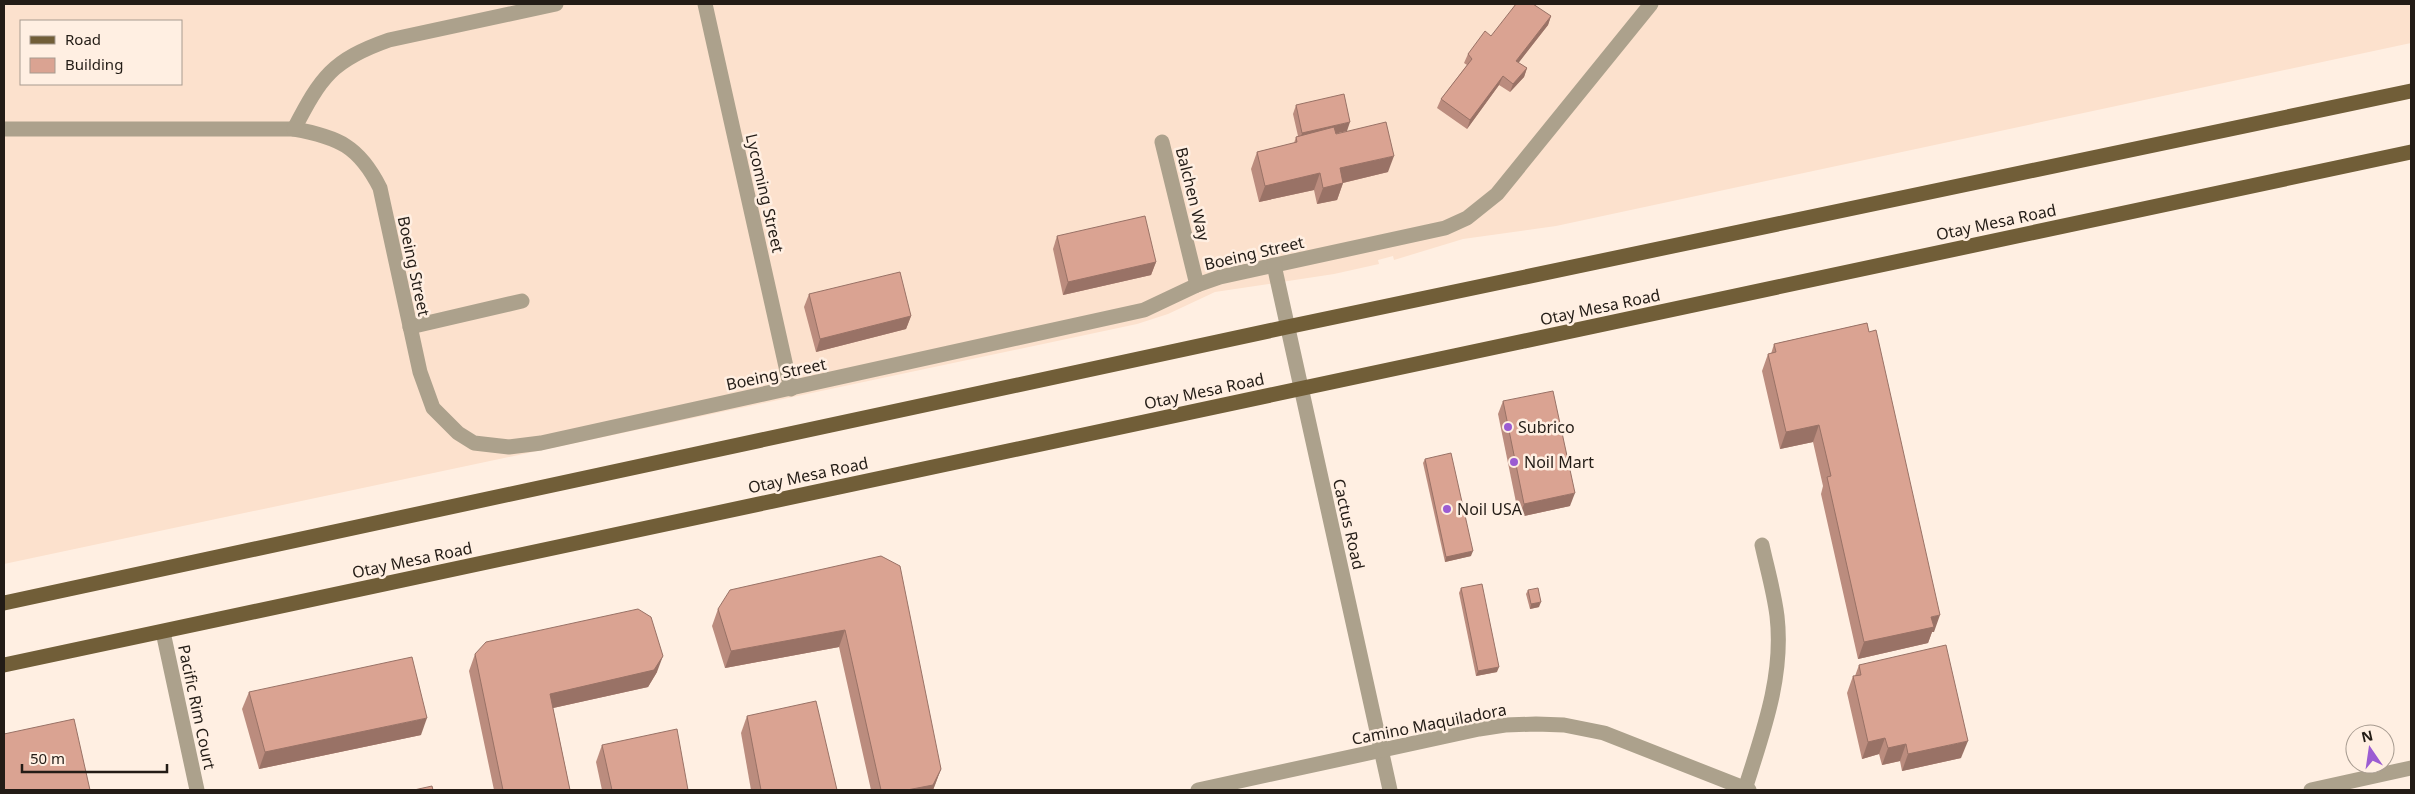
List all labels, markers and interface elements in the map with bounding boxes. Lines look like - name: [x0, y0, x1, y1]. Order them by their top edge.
- legend: [20, 20, 182, 85]
- text: Road: [65, 29, 101, 49]
- text: Building: [65, 54, 123, 74]
- street label: Lycoming Street: [741, 131, 789, 255]
- street label: Balchen Way: [1171, 145, 1215, 244]
- street label: Otay Mesa Road: [1934, 199, 2058, 245]
- street label: Boeing Street: [393, 214, 435, 318]
- street label: Boeing Street: [1202, 231, 1306, 275]
- street label: Otay Mesa Road: [1538, 284, 1662, 330]
- street label: Boeing Street: [724, 353, 828, 395]
- street label: Otay Mesa Road: [1142, 368, 1266, 414]
- place label: Subrico: [1518, 416, 1575, 438]
- marker: Subrico: [1502, 421, 1514, 433]
- place label: Noil Mart: [1524, 451, 1594, 473]
- street label: Otay Mesa Road: [746, 452, 870, 498]
- marker: Noil Mart: [1508, 456, 1520, 468]
- street label: Cactus Road: [1328, 476, 1370, 572]
- place label: Noil USA: [1457, 498, 1523, 520]
- marker: Noil USA: [1441, 503, 1453, 515]
- street label: Otay Mesa Road: [350, 537, 474, 583]
- street label: Pacific Rim Court: [173, 643, 221, 772]
- street label: Camino Maquiladora: [1350, 698, 1508, 750]
- north arrow: [2345, 724, 2395, 774]
- text: N: [2359, 725, 2375, 746]
- scale bar: [22, 742, 168, 774]
- text: 50 m: [30, 748, 65, 768]

